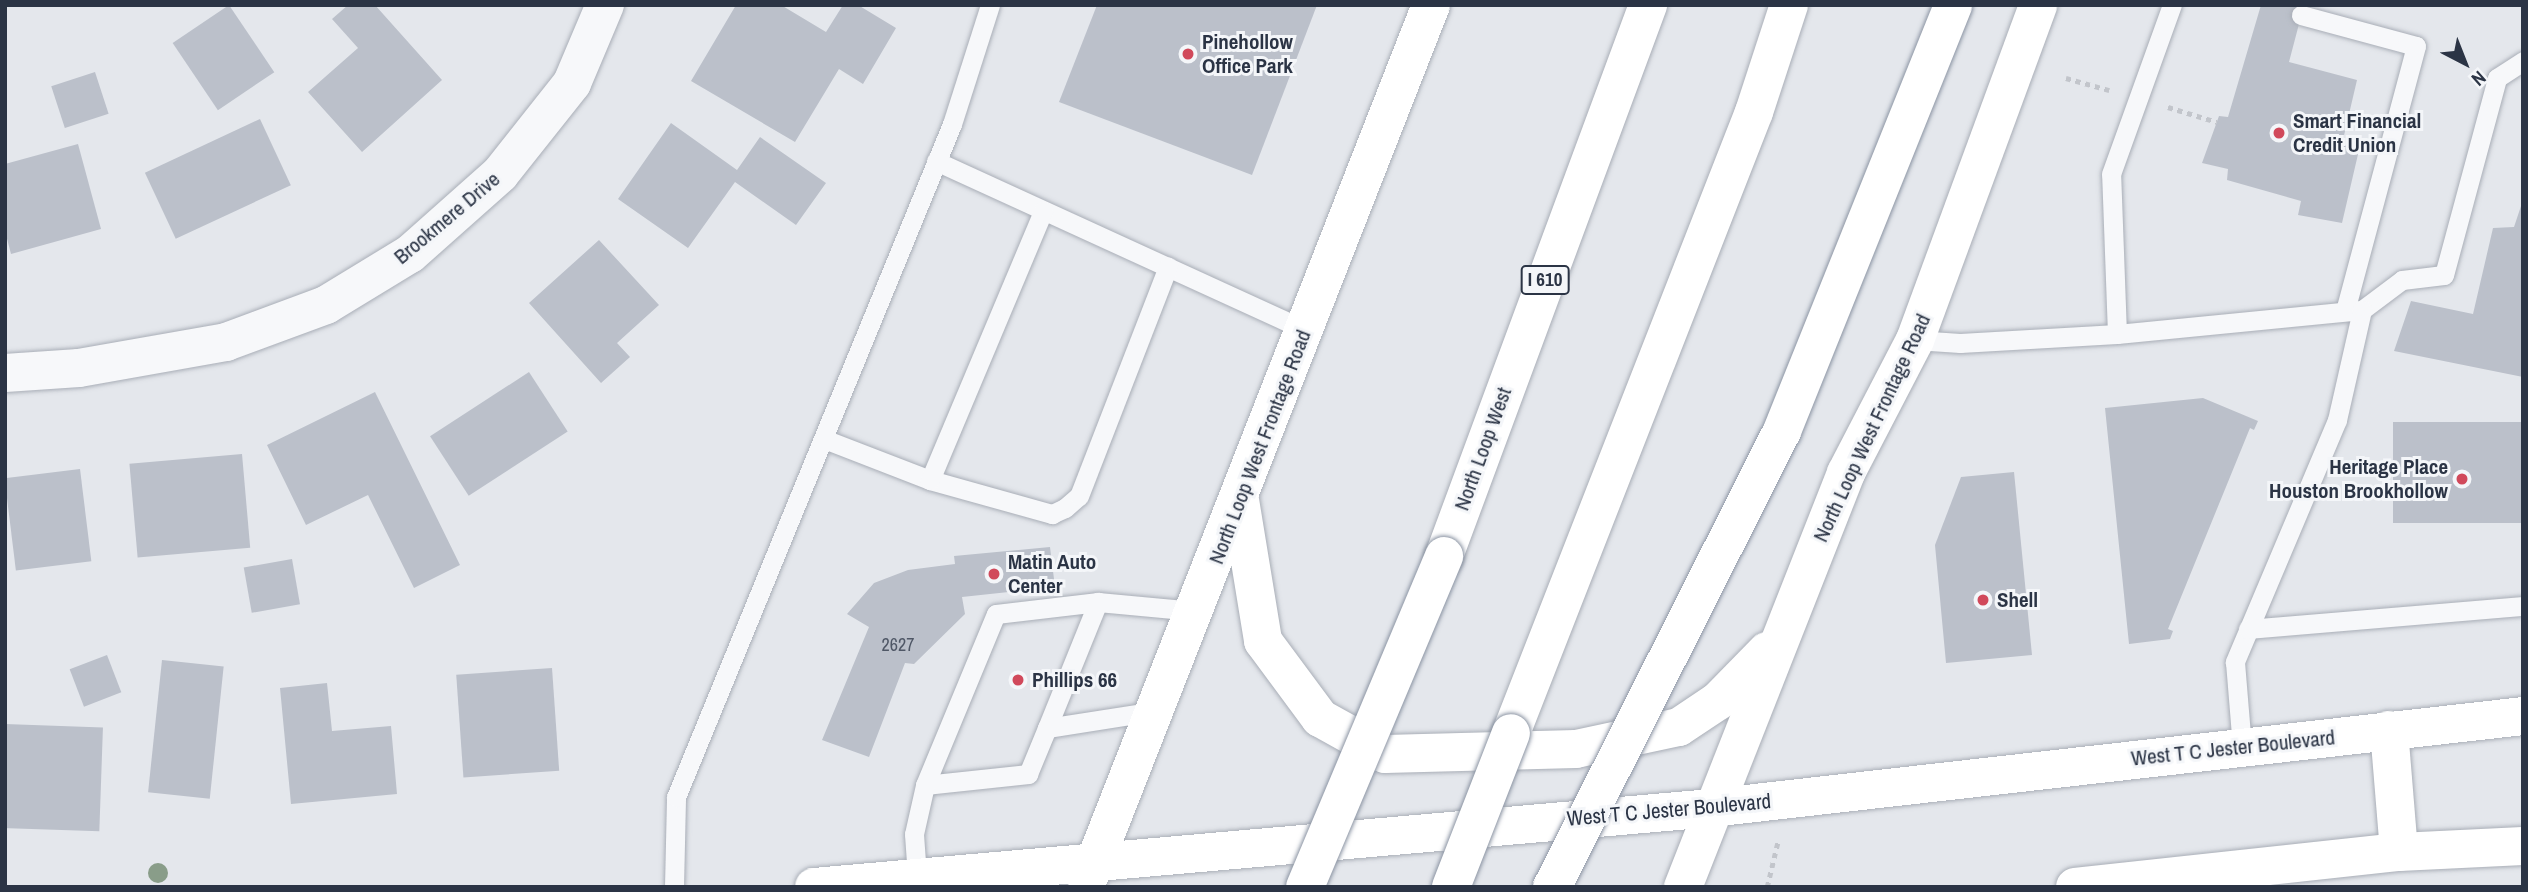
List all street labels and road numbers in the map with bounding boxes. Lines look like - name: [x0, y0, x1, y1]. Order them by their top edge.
- street label: Brookmere Drive: [389, 167, 505, 269]
- road number: I 610: [1520, 264, 1570, 296]
- street label: North Loop West Frontage Road: [1808, 310, 1936, 546]
- street label: North Loop West Frontage Road: [1204, 326, 1316, 568]
- street label: North Loop West: [1449, 384, 1517, 514]
- street label: West T C Jester Boulevard: [2130, 725, 2336, 771]
- street label: West T C Jester Boulevard: [1566, 788, 1772, 832]

